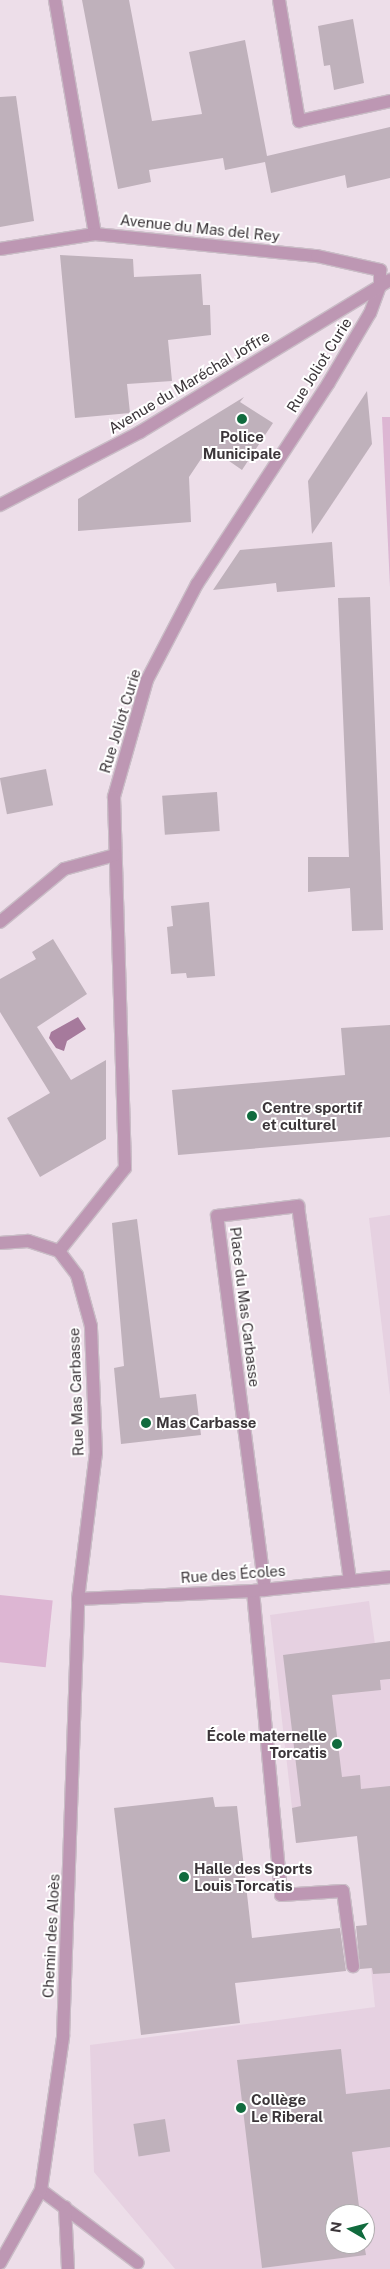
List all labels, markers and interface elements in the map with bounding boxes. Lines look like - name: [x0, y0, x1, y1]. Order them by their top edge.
- street label: Avenue du Mas del Rey: [119, 211, 281, 245]
- street label: Rue Joliot Curie: [283, 314, 355, 416]
- street label: Avenue du Maréchal Joffre: [105, 327, 273, 437]
- marker: Police Municipale: [236, 413, 248, 425]
- place label: Police Municipale: [203, 427, 281, 462]
- street label: Rue Joliot Curie: [96, 667, 144, 775]
- place label: Centre sportif et culturel: [262, 1098, 362, 1133]
- marker: Centre sportif et culturel: [246, 1110, 258, 1122]
- street label: Place du Mas Carbasse: [226, 1226, 264, 1388]
- street label: Rue Mas Carbasse: [65, 1327, 87, 1457]
- place label: Mas Carbasse: [156, 1414, 257, 1432]
- marker: Mas Carbasse: [140, 1417, 152, 1429]
- street label: Rue des Écoles: [180, 1561, 286, 1587]
- place label: École maternelle Torcatis: [206, 1726, 327, 1761]
- marker: École maternelle Torcatis: [331, 1738, 343, 1750]
- place label: Halle des Sports Louis Torcatis: [194, 1859, 313, 1894]
- marker: Halle des Sports Louis Torcatis: [178, 1871, 190, 1883]
- street label: Chemin des Aloès: [39, 1873, 63, 1999]
- place label: Collège Le Riberal: [251, 2090, 323, 2125]
- marker: Collège Le Riberal: [235, 2102, 247, 2114]
- north arrow: [325, 2204, 375, 2254]
- text: N: [327, 2221, 345, 2234]

